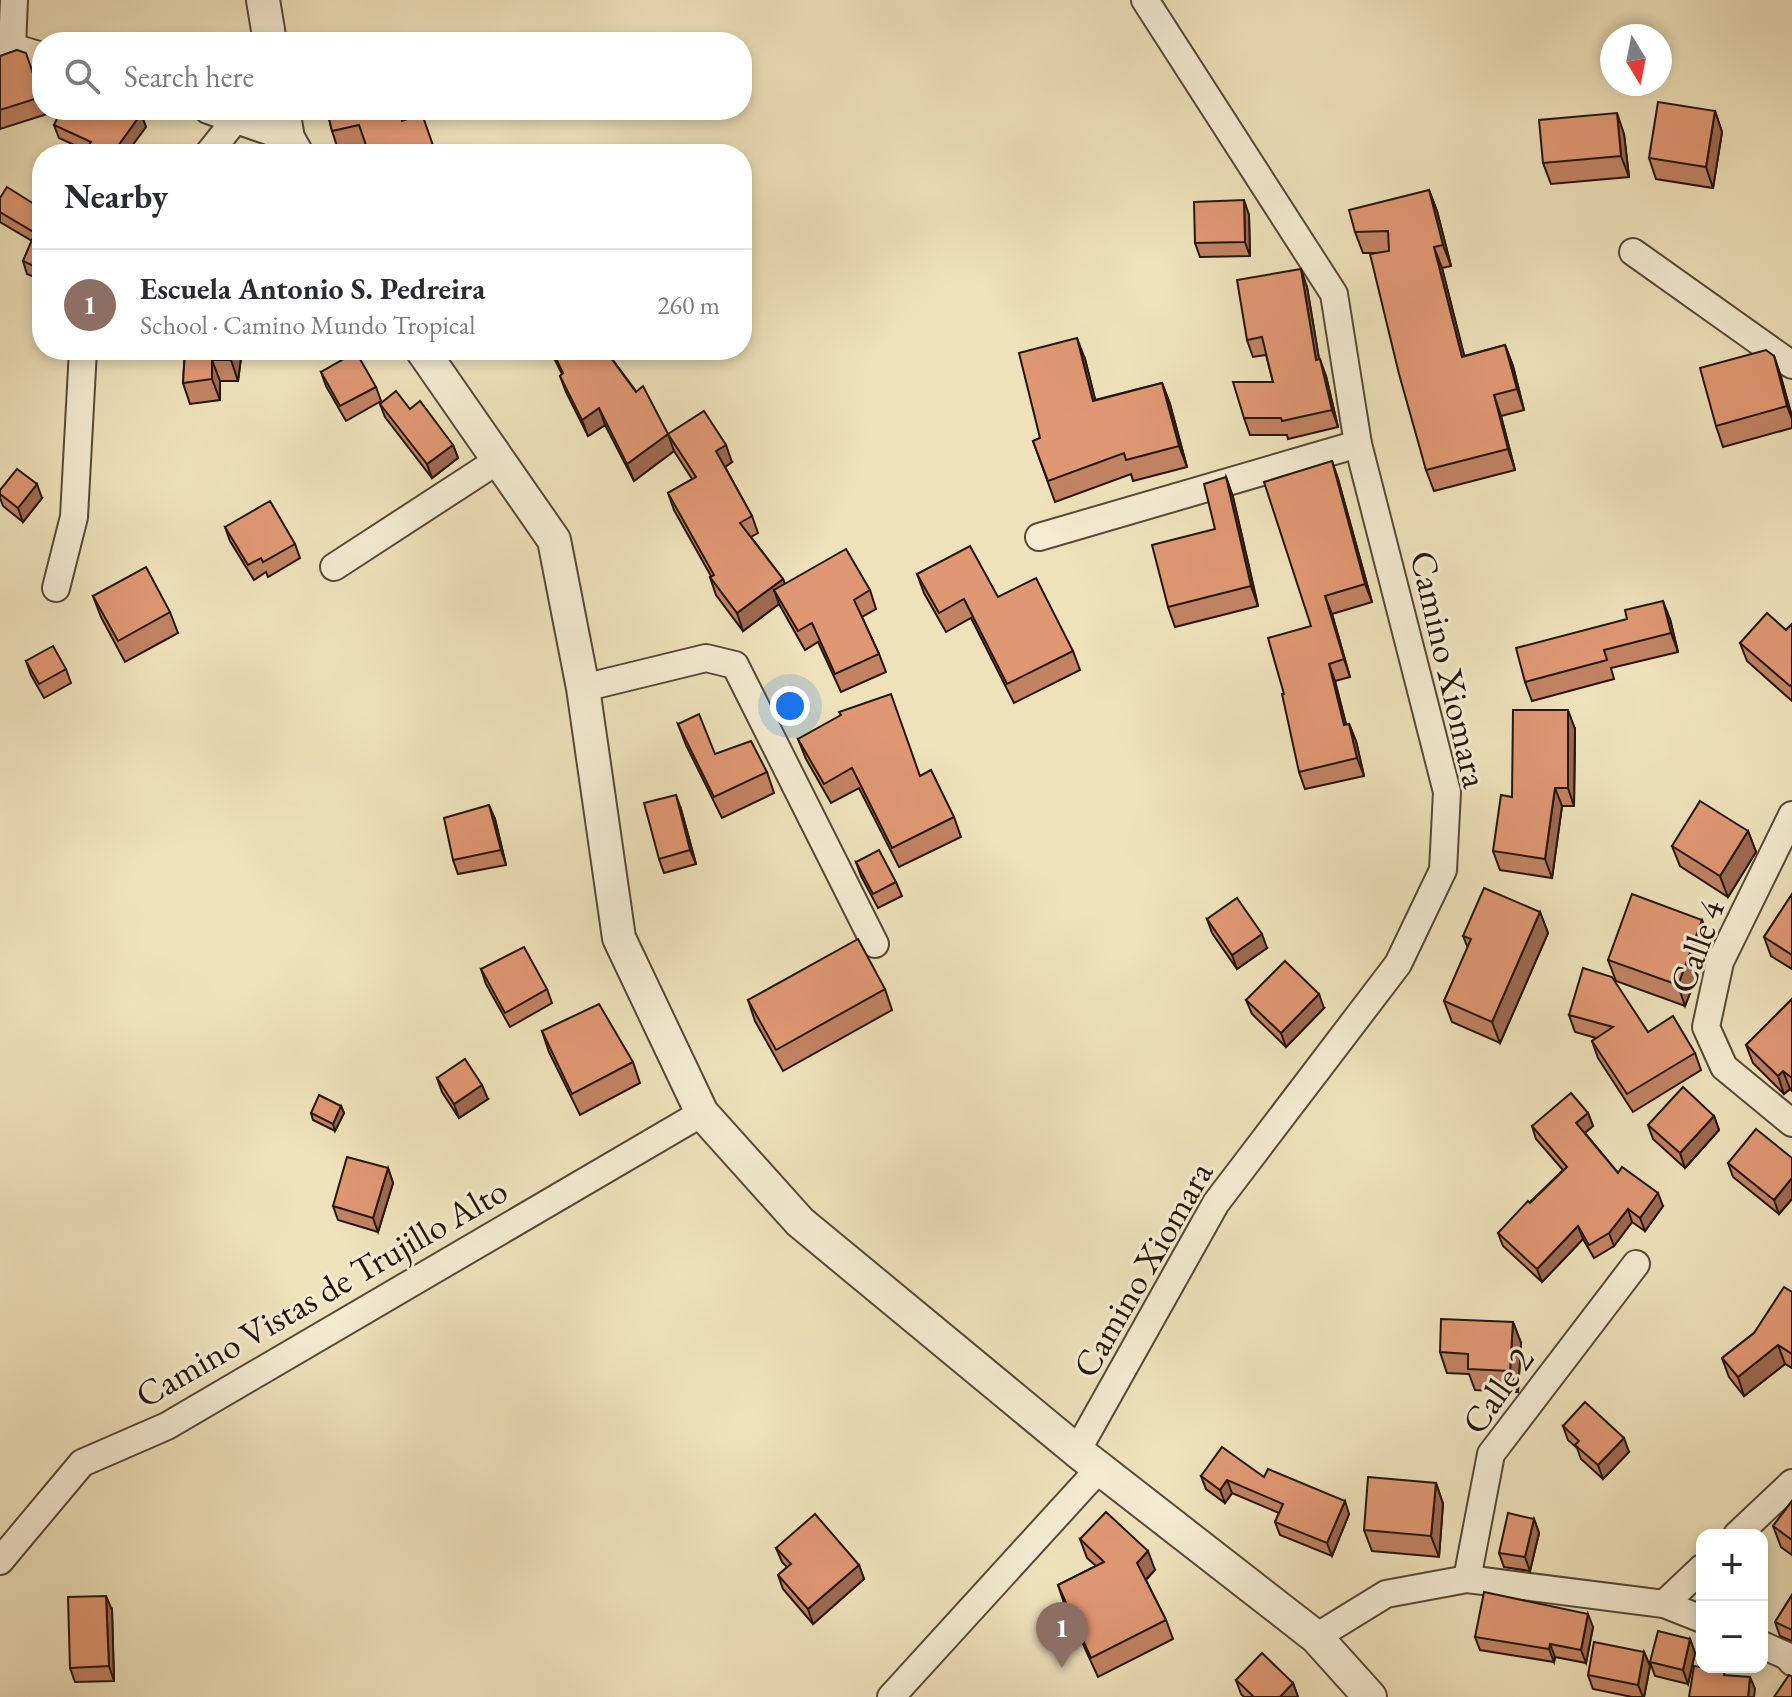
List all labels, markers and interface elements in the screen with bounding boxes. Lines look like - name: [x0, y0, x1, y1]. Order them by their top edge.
- north arrow: [1600, 24, 1672, 96]
- search box: [32, 32, 752, 120]
- icon: search: [60, 54, 104, 98]
- text: Search here: [124, 57, 254, 96]
- text: Nearby: [64, 174, 168, 218]
- text: Escuela Antonio S. Pedreira: [140, 269, 485, 308]
- text: 1: [83, 288, 97, 322]
- text: 260 m: [657, 288, 720, 322]
- text: School · Camino Mundo Tropical: [140, 308, 476, 342]
- street label: Camino Xiomara: [1399, 546, 1500, 793]
- your location: [770, 686, 810, 726]
- street label: Calle 4: [1658, 892, 1735, 999]
- street label: Camino Xiomara: [1062, 1152, 1224, 1386]
- street label: Camino Vistas de Trujillo Alto: [127, 1167, 516, 1418]
- street label: Calle 2: [1451, 1338, 1544, 1443]
- map controls: [1696, 1529, 1768, 1673]
- button: +: [1696, 1529, 1768, 1601]
- button: −: [1696, 1601, 1768, 1673]
- pin: 1: [1036, 1602, 1088, 1668]

